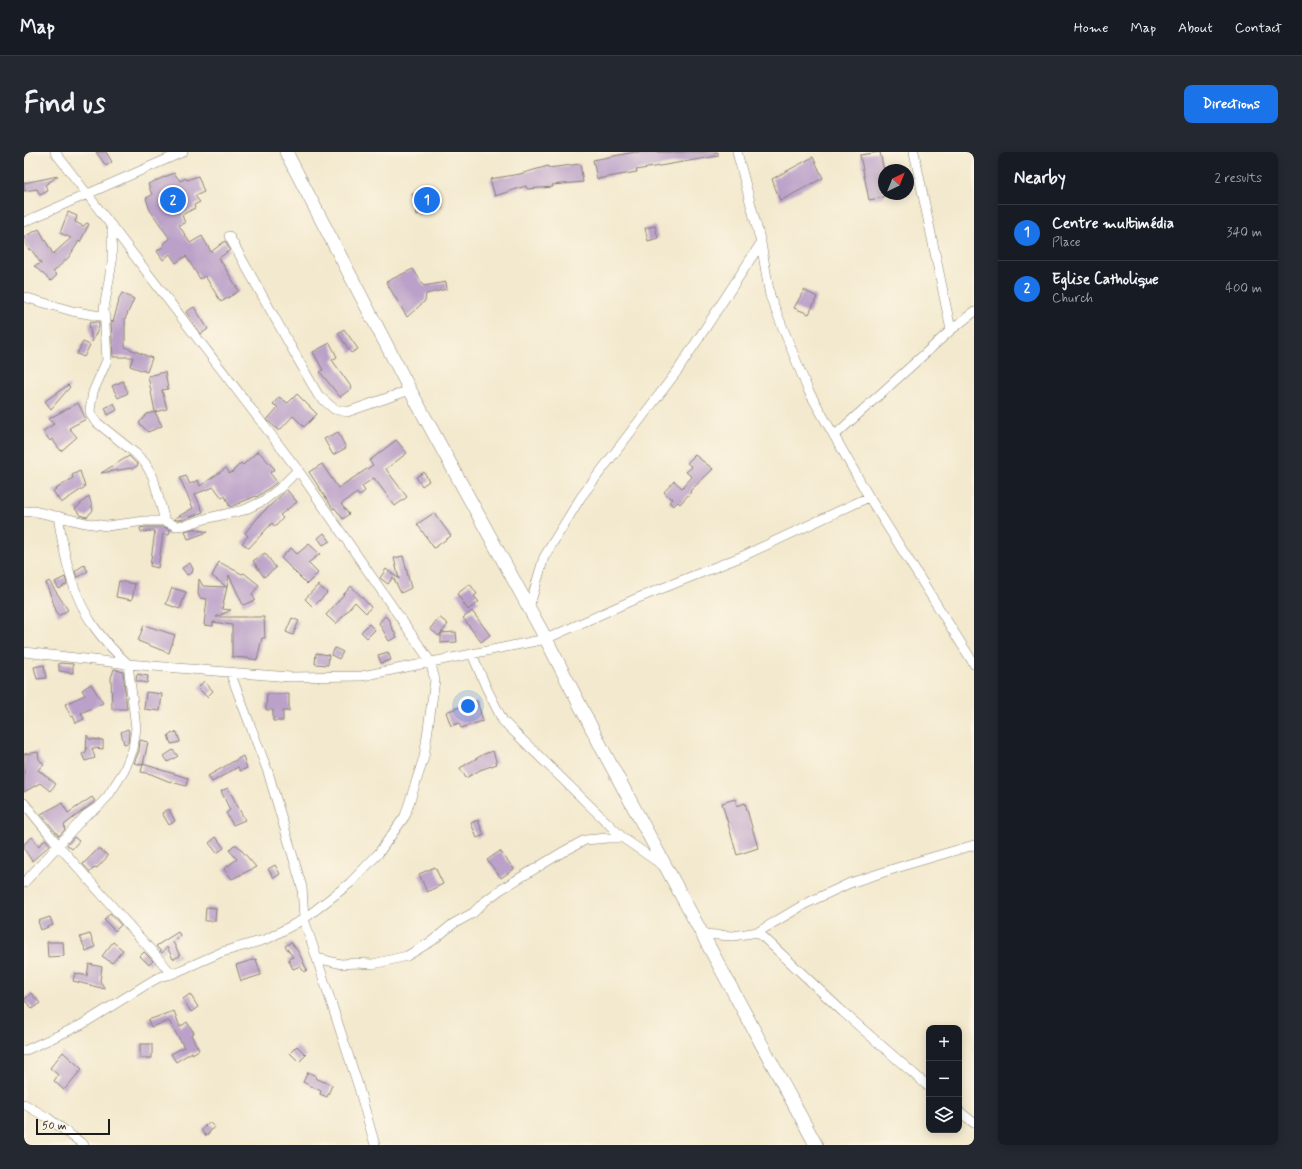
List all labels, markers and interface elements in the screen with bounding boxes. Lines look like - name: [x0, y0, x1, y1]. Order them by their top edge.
- text: Map: [20, 15, 55, 40]
- text: Home: [1074, 19, 1108, 37]
- text: Map: [1130, 19, 1156, 37]
- text: About: [1178, 19, 1213, 37]
- text: Contact: [1235, 19, 1282, 37]
- button: Directions: [1184, 85, 1278, 123]
- text: Find us: [24, 86, 105, 123]
- north arrow: [878, 164, 914, 200]
- text: Nearby: [1014, 167, 1066, 189]
- text: 2 results: [1215, 170, 1262, 187]
- pin: 2: [160, 185, 186, 215]
- pin: 1: [414, 185, 440, 215]
- text: Centre multimédia: [1052, 214, 1174, 234]
- text: 1: [1024, 224, 1030, 241]
- text: 340 m: [1227, 224, 1262, 241]
- text: Place: [1052, 234, 1081, 251]
- text: Eglise Catholique: [1052, 270, 1159, 290]
- text: 2: [1024, 280, 1030, 297]
- text: 400 m: [1225, 280, 1262, 297]
- text: Church: [1052, 290, 1093, 307]
- your location: [458, 696, 478, 716]
- map controls: [926, 1025, 962, 1133]
- button: +: [926, 1025, 962, 1061]
- button: −: [926, 1061, 962, 1097]
- button: layers: [926, 1097, 962, 1133]
- scale bar: [36, 1117, 110, 1136]
- text: 50 m: [42, 1119, 67, 1133]

